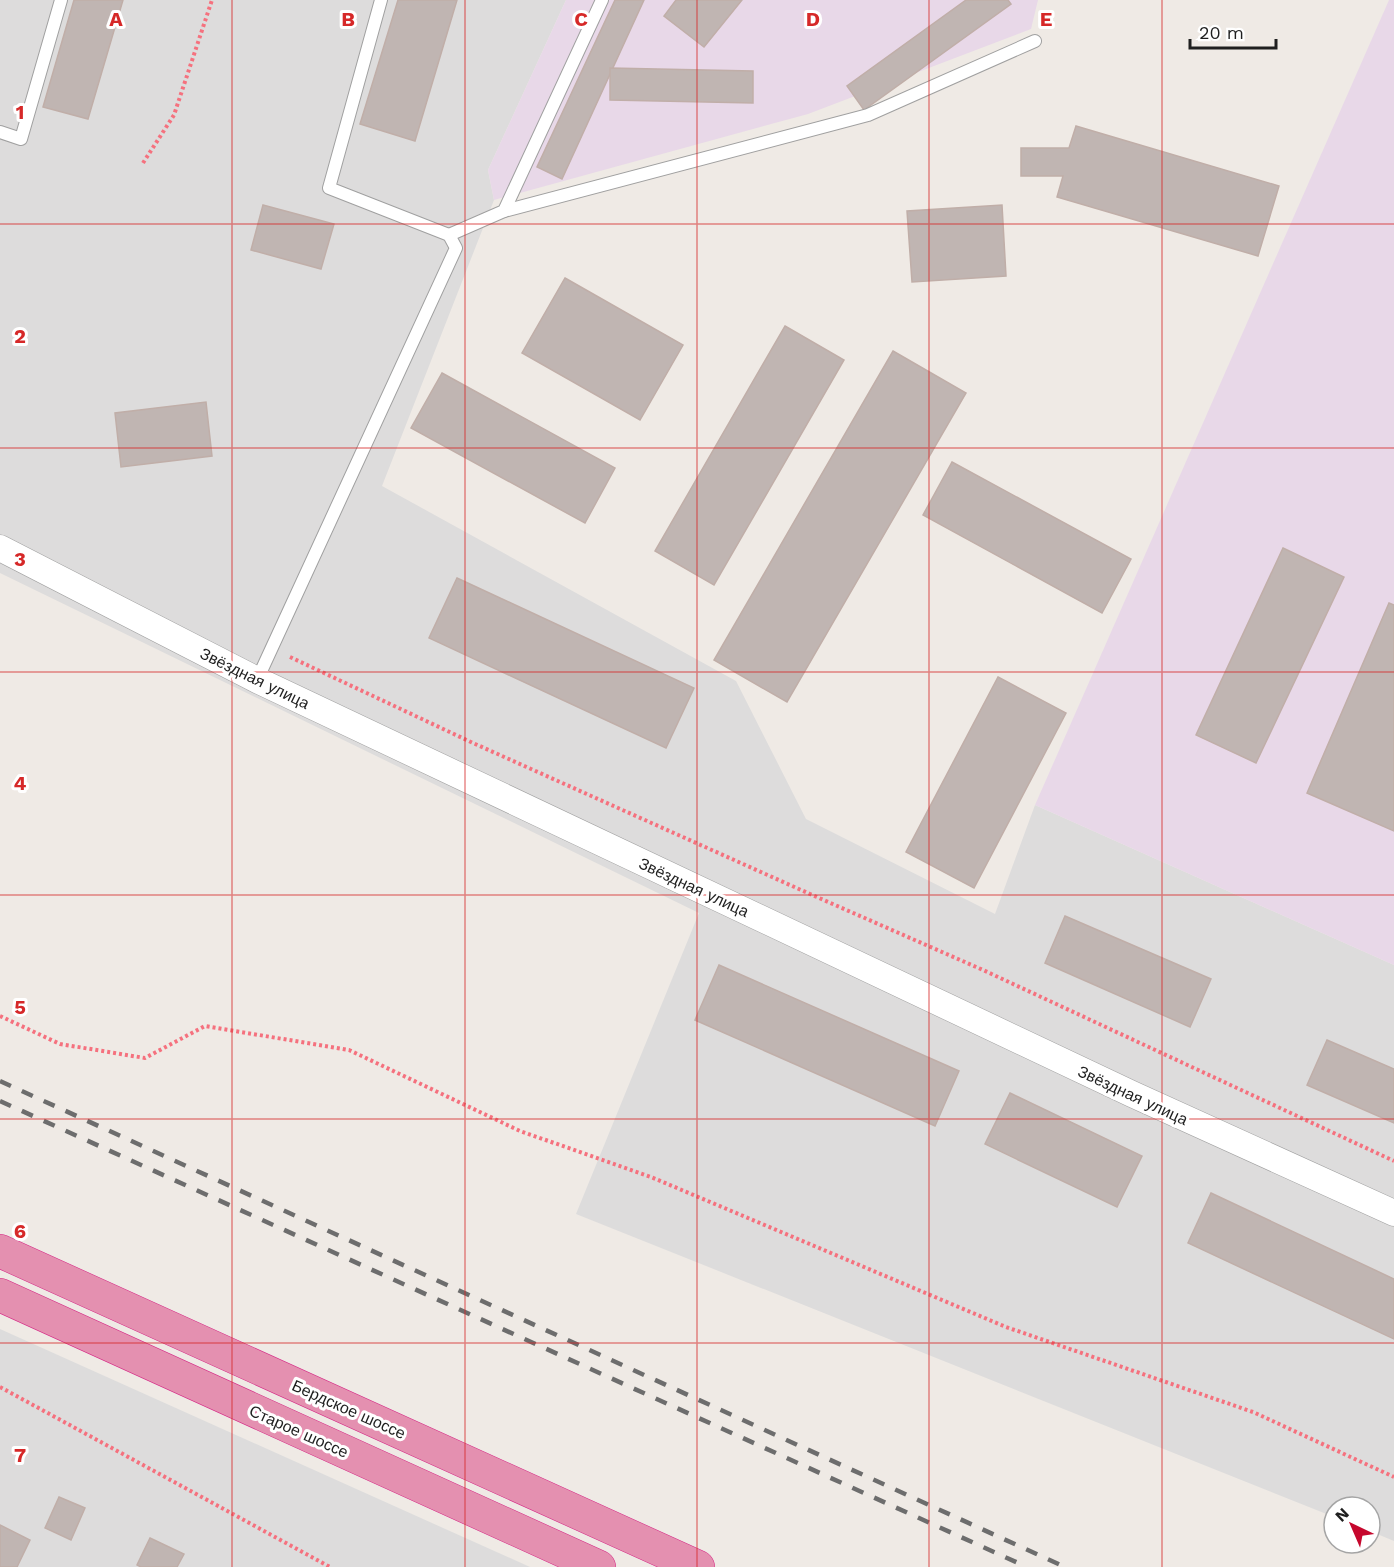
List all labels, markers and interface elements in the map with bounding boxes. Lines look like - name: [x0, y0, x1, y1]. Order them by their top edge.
- text: A: [109, 7, 123, 31]
- text: B: [341, 7, 355, 31]
- text: C: [574, 7, 588, 31]
- text: D: [806, 7, 820, 31]
- text: E: [1040, 7, 1052, 31]
- scale bar: [1190, 12, 1276, 50]
- text: 20 m: [1199, 22, 1244, 43]
- text: 1: [16, 100, 24, 124]
- text: 2: [14, 324, 26, 348]
- text: 3: [14, 547, 26, 571]
- street label: Звёздная улица: [197, 644, 313, 713]
- text: 4: [14, 771, 27, 795]
- street label: Звёздная улица: [636, 854, 752, 921]
- text: 5: [14, 995, 26, 1019]
- street label: Звёздная улица: [1075, 1062, 1191, 1129]
- text: 6: [14, 1219, 26, 1243]
- street label: Бердское шоссе: [289, 1376, 409, 1443]
- street label: Старое шоссе: [246, 1401, 351, 1462]
- text: 7: [14, 1443, 26, 1467]
- north arrow: [1322, 1495, 1382, 1555]
- text: N: [1331, 1504, 1353, 1526]

